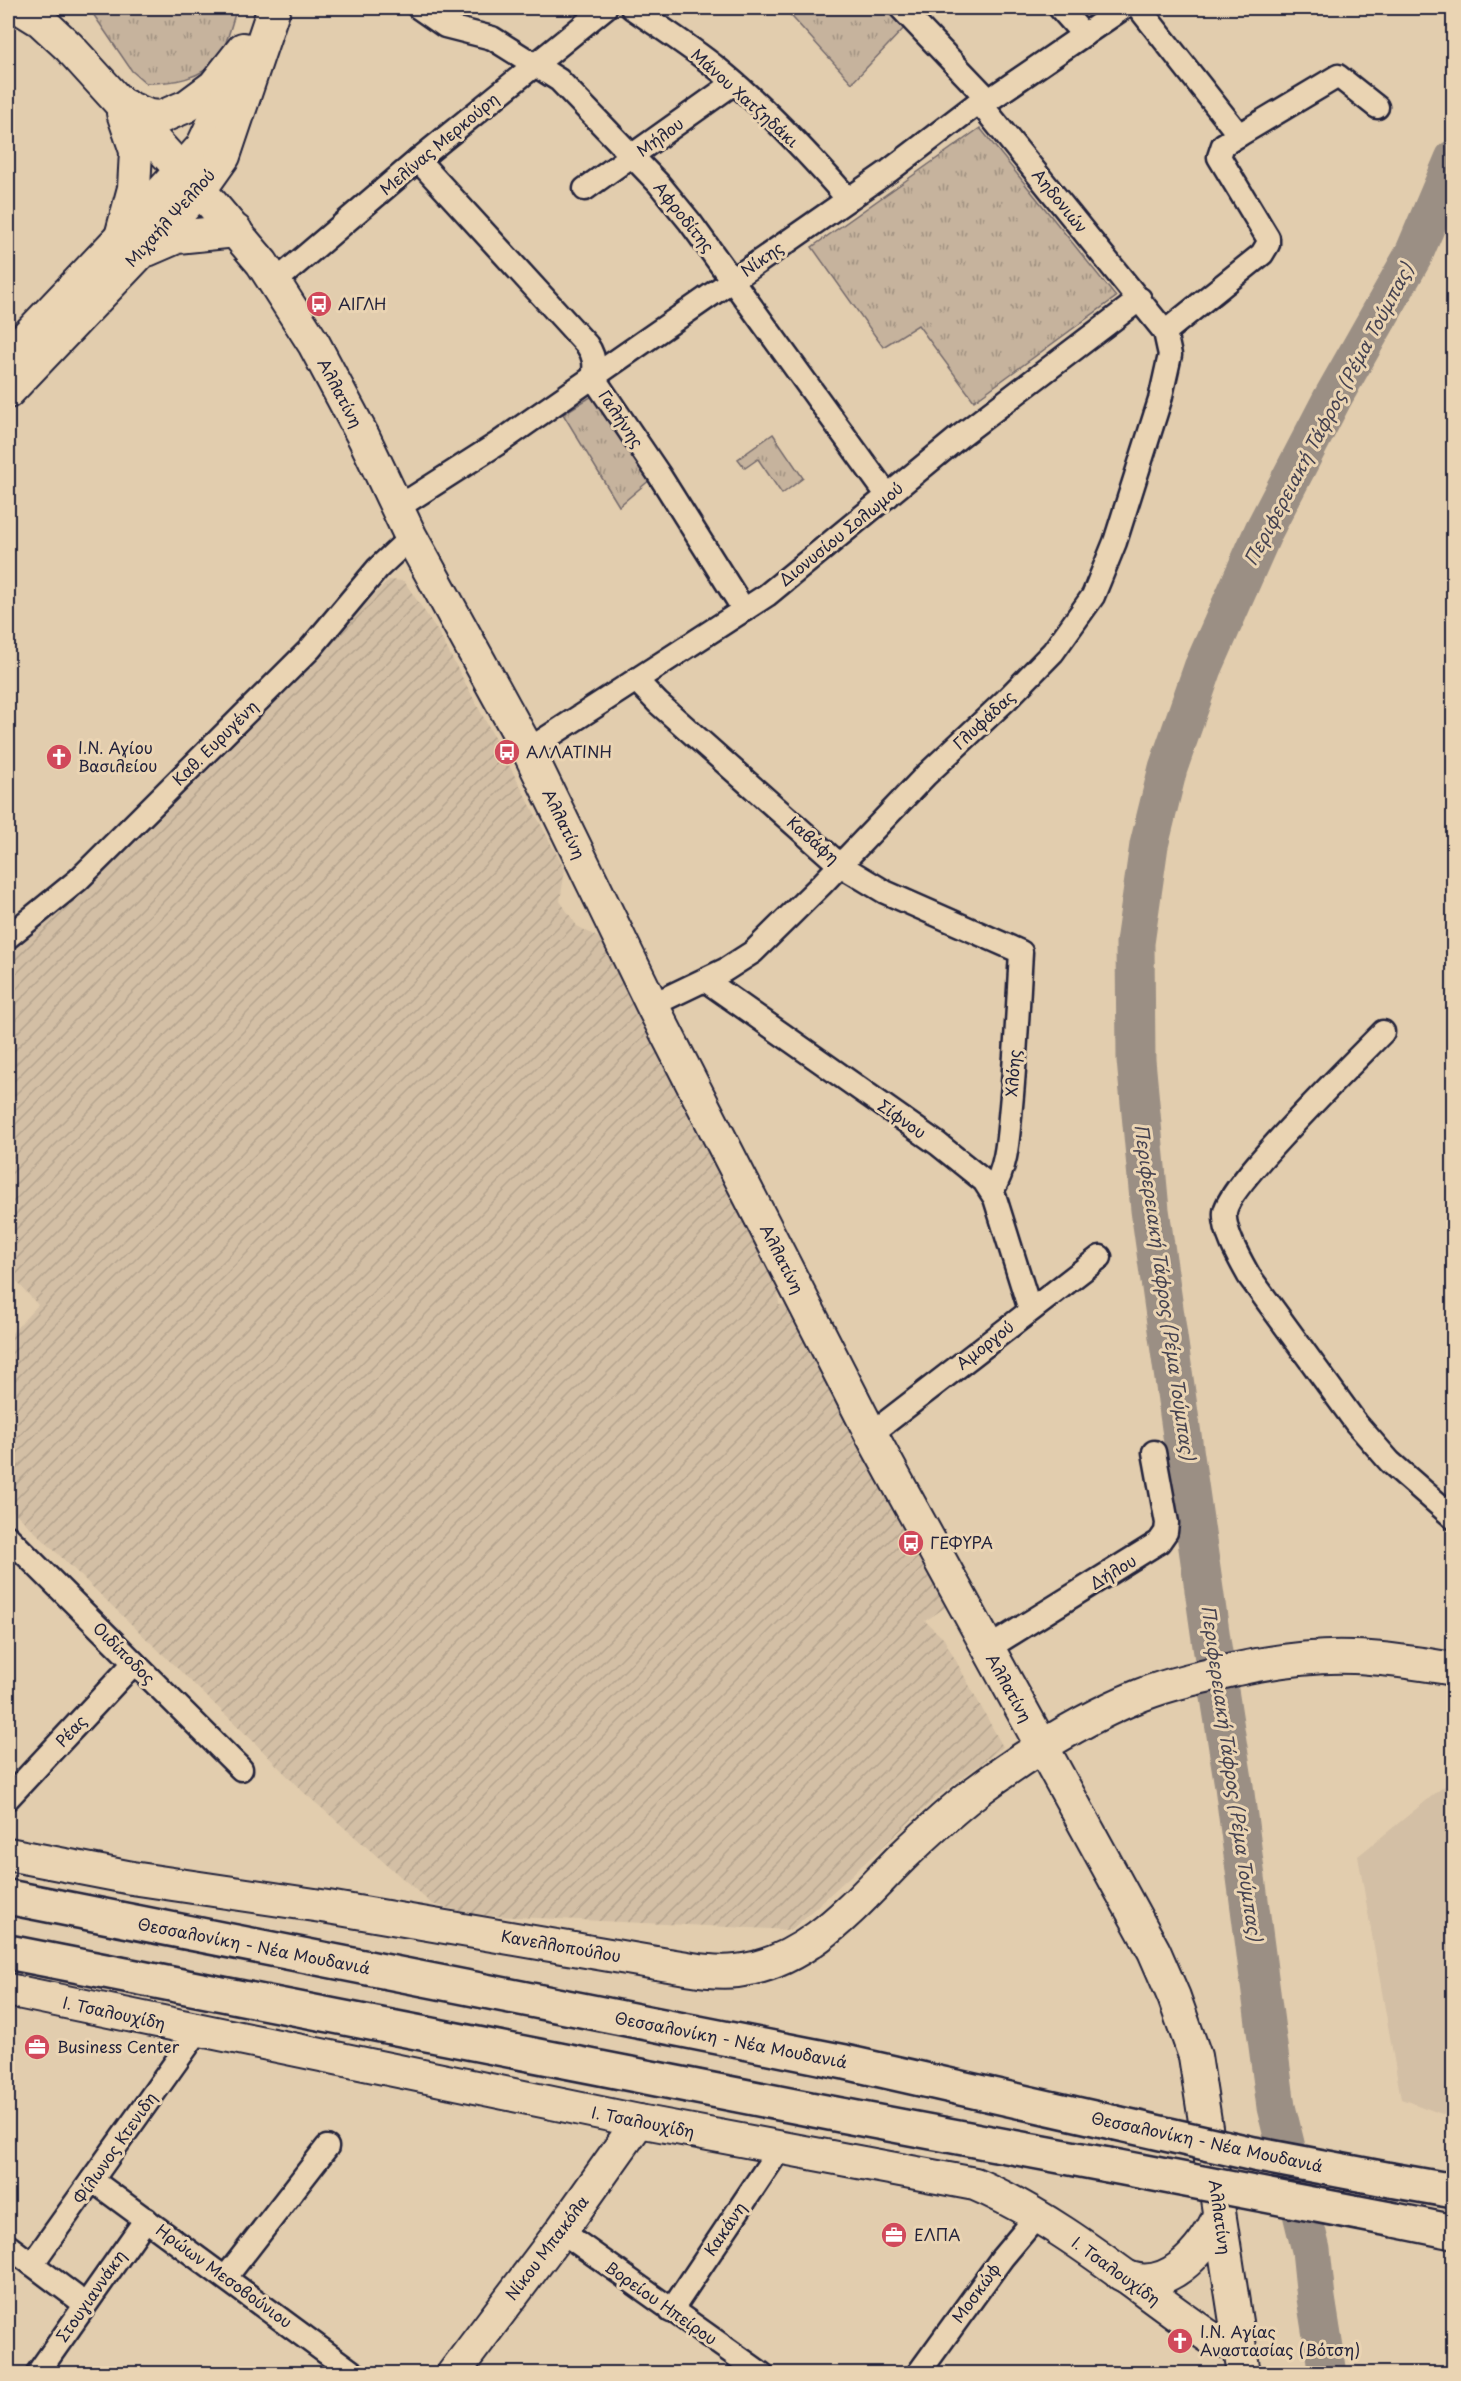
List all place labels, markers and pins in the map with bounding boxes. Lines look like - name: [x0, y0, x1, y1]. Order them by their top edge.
- bus stop icon: ΑΙΓΛΗ: [304, 289, 334, 319]
- place label: ΑΙΓΛΗ: [338, 291, 387, 315]
- place label: Ι.Ν. Αγίου Βασιλείου: [78, 735, 157, 777]
- bus stop icon: ΑΛΛΑΤΙΝΗ: [492, 737, 522, 767]
- place label: ΑΛΛΑΤΙΝΗ: [526, 739, 612, 763]
- church icon: Ι.Ν. Αγίου Βασιλείου: [44, 742, 74, 772]
- bus stop icon: ΓΕΦΥΡΑ: [896, 1528, 926, 1558]
- place label: ΓΕΦΥΡΑ: [930, 1530, 993, 1554]
- office icon: Business Center: [22, 2032, 52, 2062]
- place label: Business Center: [57, 2034, 180, 2058]
- office icon: ΕΛΠΑ: [879, 2220, 909, 2250]
- place label: ΕΛΠΑ: [914, 2222, 961, 2246]
- place label: Ι.Ν. Αγίας Αναστασίας (Βότση): [1200, 2319, 1360, 2361]
- church icon: Ι.Ν. Αγίας Αναστασίας (Βότση): [1165, 2326, 1195, 2356]

